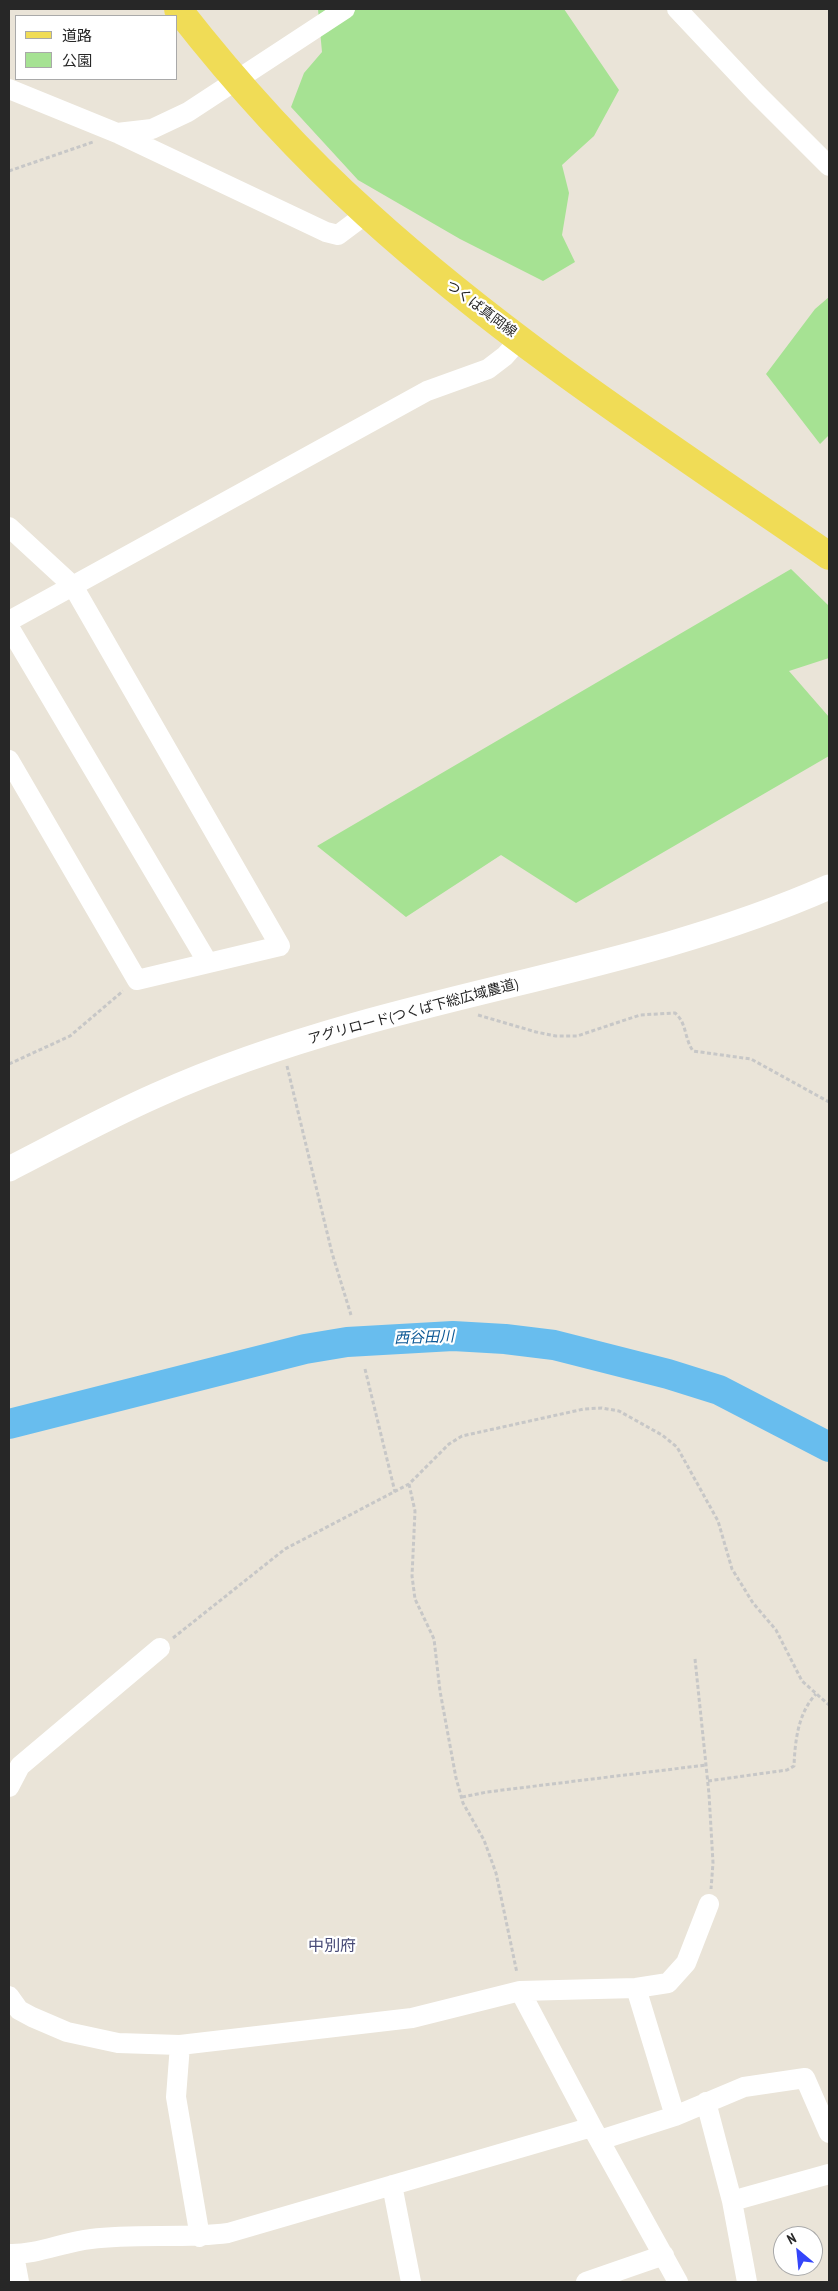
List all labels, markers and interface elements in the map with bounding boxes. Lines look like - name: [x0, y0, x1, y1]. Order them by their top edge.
- legend: [15, 15, 178, 80]
- text: 道路: [62, 26, 92, 45]
- text: 公園: [62, 51, 92, 70]
- street label: つくば真岡線: [442, 277, 520, 341]
- street label: アグリロード(つくば下総広域農道): [306, 976, 520, 1048]
- water label: 西谷田川: [394, 1328, 454, 1348]
- district label: 中別府: [308, 1936, 356, 1956]
- north arrow: [773, 2226, 823, 2276]
- text: N: [784, 2229, 799, 2248]

